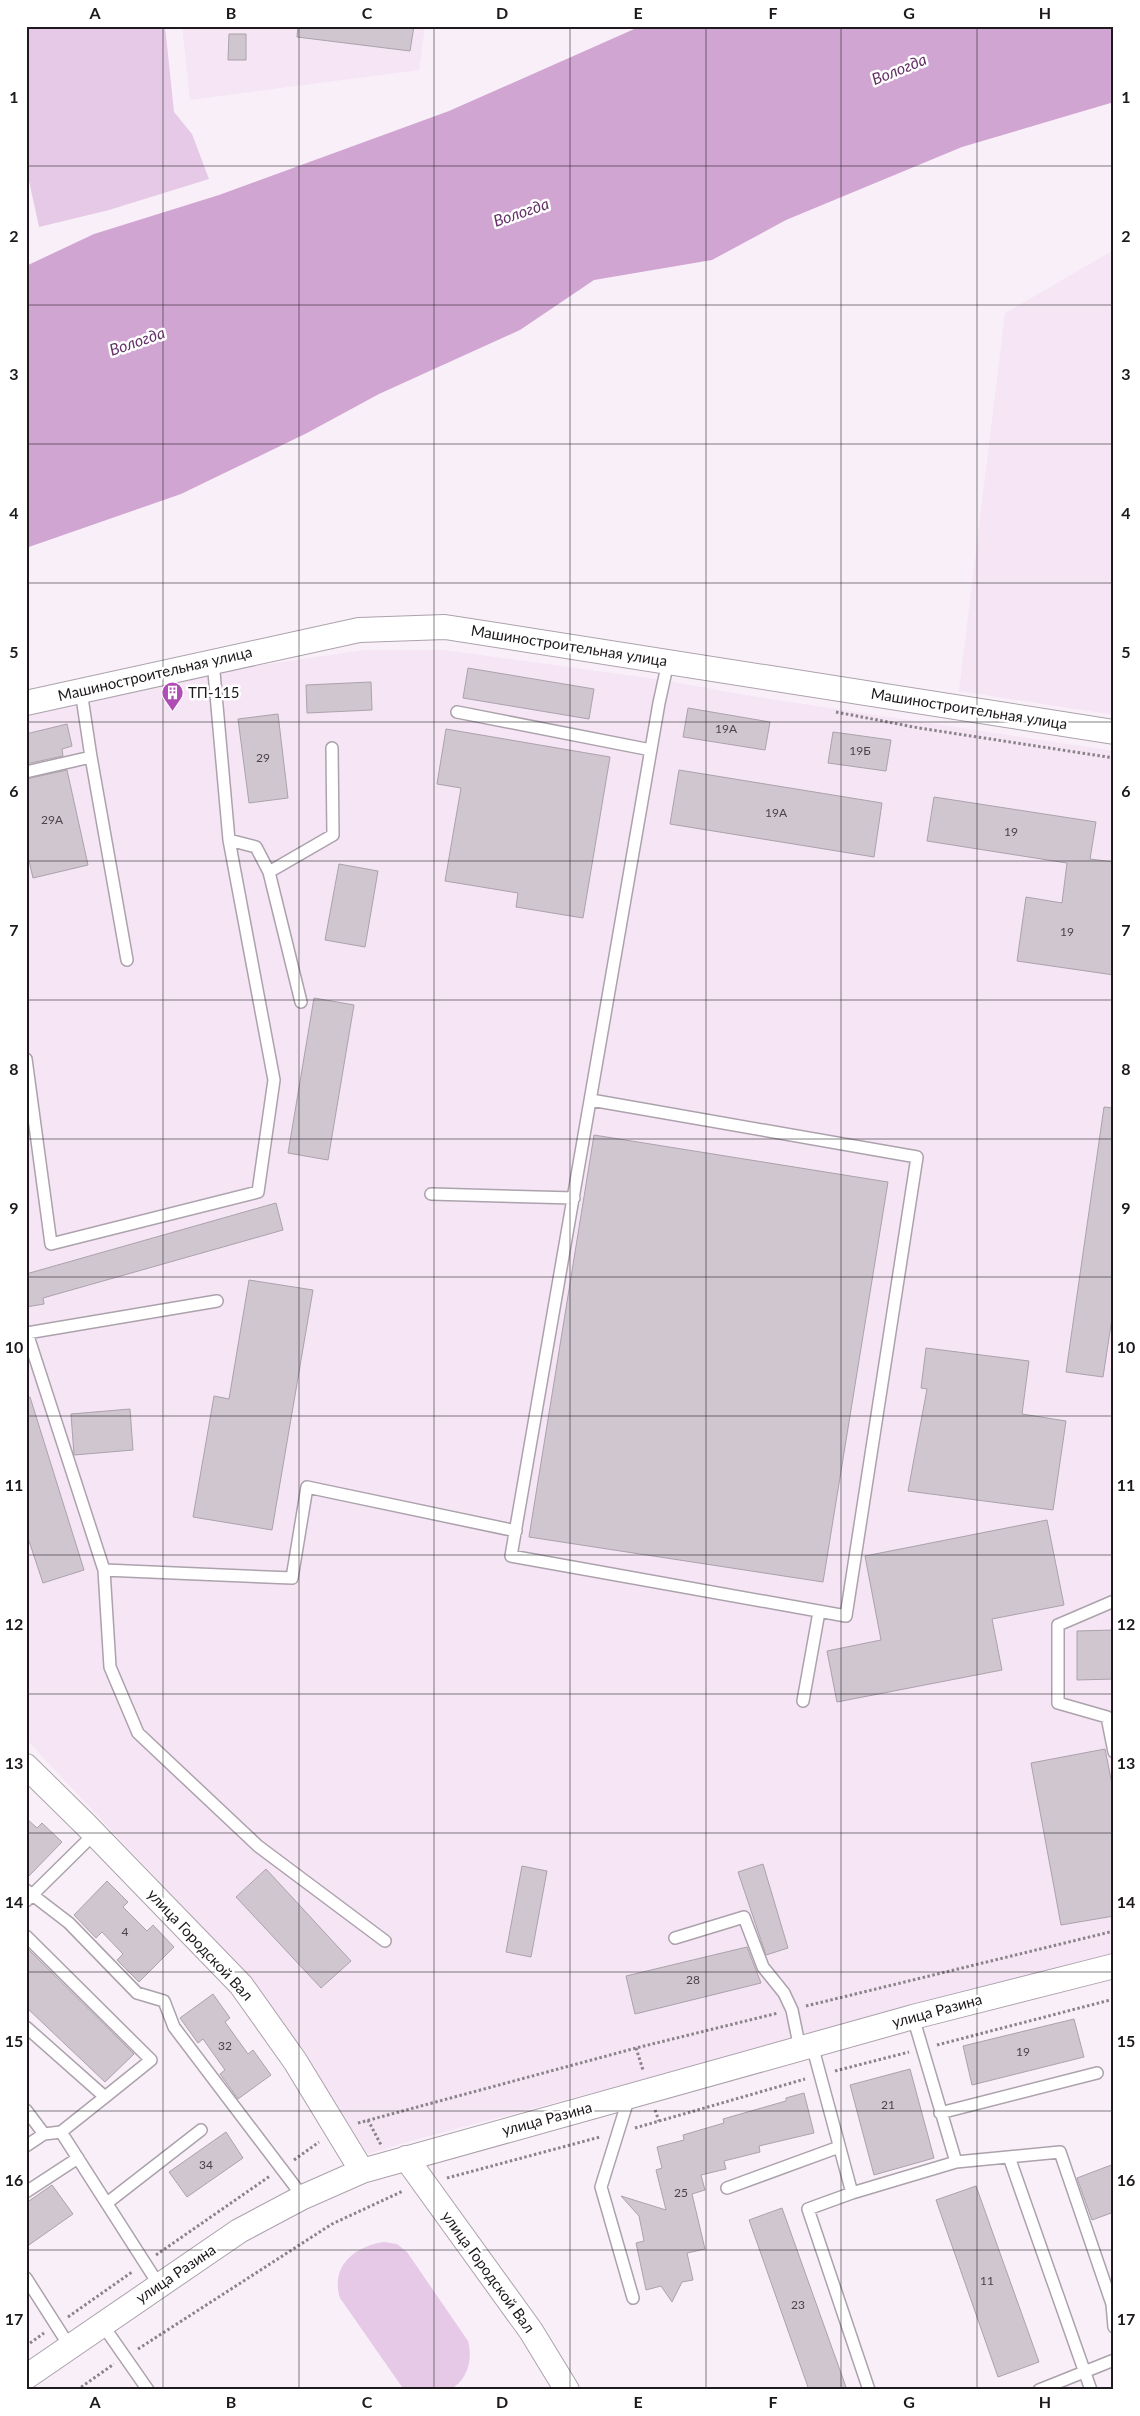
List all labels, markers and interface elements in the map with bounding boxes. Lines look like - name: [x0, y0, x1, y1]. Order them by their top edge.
- text: A: [88, 3, 101, 22]
- text: B: [226, 3, 236, 22]
- text: C: [362, 3, 373, 22]
- text: D: [496, 3, 508, 22]
- text: E: [633, 3, 643, 22]
- text: F: [768, 3, 778, 22]
- text: G: [903, 3, 915, 22]
- text: H: [1039, 3, 1051, 22]
- water label: Вологда: [869, 49, 929, 88]
- text: 1: [9, 87, 19, 106]
- text: 1: [1121, 87, 1131, 106]
- water label: Вологда: [491, 193, 551, 230]
- text: 2: [9, 226, 19, 245]
- text: 2: [1121, 226, 1131, 245]
- water label: Вологда: [107, 322, 167, 359]
- text: 3: [9, 364, 19, 383]
- text: 3: [1121, 364, 1131, 383]
- text: 4: [9, 503, 19, 522]
- text: 4: [1121, 503, 1131, 522]
- street label: Машиностроительная улица: [470, 621, 669, 669]
- text: 5: [9, 642, 19, 661]
- street label: Машиностроительная улица: [56, 642, 254, 704]
- text: 5: [1121, 642, 1131, 661]
- building icon: ТП-115: [160, 681, 184, 712]
- place label: ТП-115: [188, 683, 240, 701]
- street label: Машиностроительная улица: [870, 684, 1069, 732]
- house number: 19А: [715, 721, 738, 736]
- house number: 19Б: [849, 743, 871, 758]
- house number: 29: [256, 750, 270, 765]
- text: 6: [9, 781, 19, 800]
- text: 6: [1121, 781, 1131, 800]
- house number: 19А: [765, 805, 788, 820]
- house number: 29А: [41, 812, 64, 827]
- house number: 19: [1004, 824, 1018, 839]
- text: 7: [9, 920, 19, 939]
- text: 7: [1121, 920, 1131, 939]
- house number: 19: [1060, 924, 1074, 939]
- text: 8: [9, 1059, 19, 1078]
- text: 8: [1121, 1059, 1131, 1078]
- text: 9: [9, 1198, 19, 1217]
- text: 9: [1121, 1198, 1131, 1217]
- text: 10: [5, 1337, 23, 1356]
- text: 10: [1117, 1337, 1135, 1356]
- text: 11: [5, 1475, 23, 1494]
- text: 11: [1117, 1475, 1135, 1494]
- text: 12: [5, 1614, 23, 1633]
- text: 12: [1117, 1614, 1135, 1633]
- text: 13: [5, 1753, 23, 1772]
- text: 13: [1117, 1753, 1135, 1772]
- street label: улица Городской Вал: [144, 1885, 257, 2004]
- text: 14: [5, 1892, 23, 1911]
- text: 14: [1117, 1892, 1135, 1911]
- house number: 4: [122, 1924, 129, 1939]
- house number: 28: [686, 1972, 700, 1987]
- street label: улица Разина: [890, 1989, 984, 2031]
- text: 15: [5, 2031, 23, 2050]
- text: 15: [1117, 2031, 1135, 2050]
- house number: 32: [218, 2038, 232, 2053]
- house number: 19: [1016, 2044, 1030, 2059]
- street label: улица Разина: [500, 2097, 594, 2139]
- house number: 21: [881, 2097, 895, 2112]
- house number: 34: [199, 2157, 213, 2172]
- text: 16: [5, 2170, 23, 2189]
- text: 16: [1117, 2170, 1135, 2189]
- house number: 25: [674, 2185, 688, 2200]
- street label: улица Городской Вал: [439, 2207, 539, 2336]
- street label: улица Разина: [132, 2240, 219, 2306]
- house number: 11: [980, 2273, 994, 2288]
- house number: 23: [791, 2297, 805, 2312]
- text: 17: [5, 2309, 23, 2328]
- text: 17: [1117, 2309, 1135, 2328]
- text: A: [88, 2392, 101, 2411]
- text: B: [226, 2392, 236, 2411]
- text: C: [362, 2392, 373, 2411]
- text: D: [496, 2392, 508, 2411]
- text: E: [633, 2392, 643, 2411]
- text: F: [768, 2392, 778, 2411]
- text: G: [903, 2392, 915, 2411]
- text: H: [1039, 2392, 1051, 2411]

